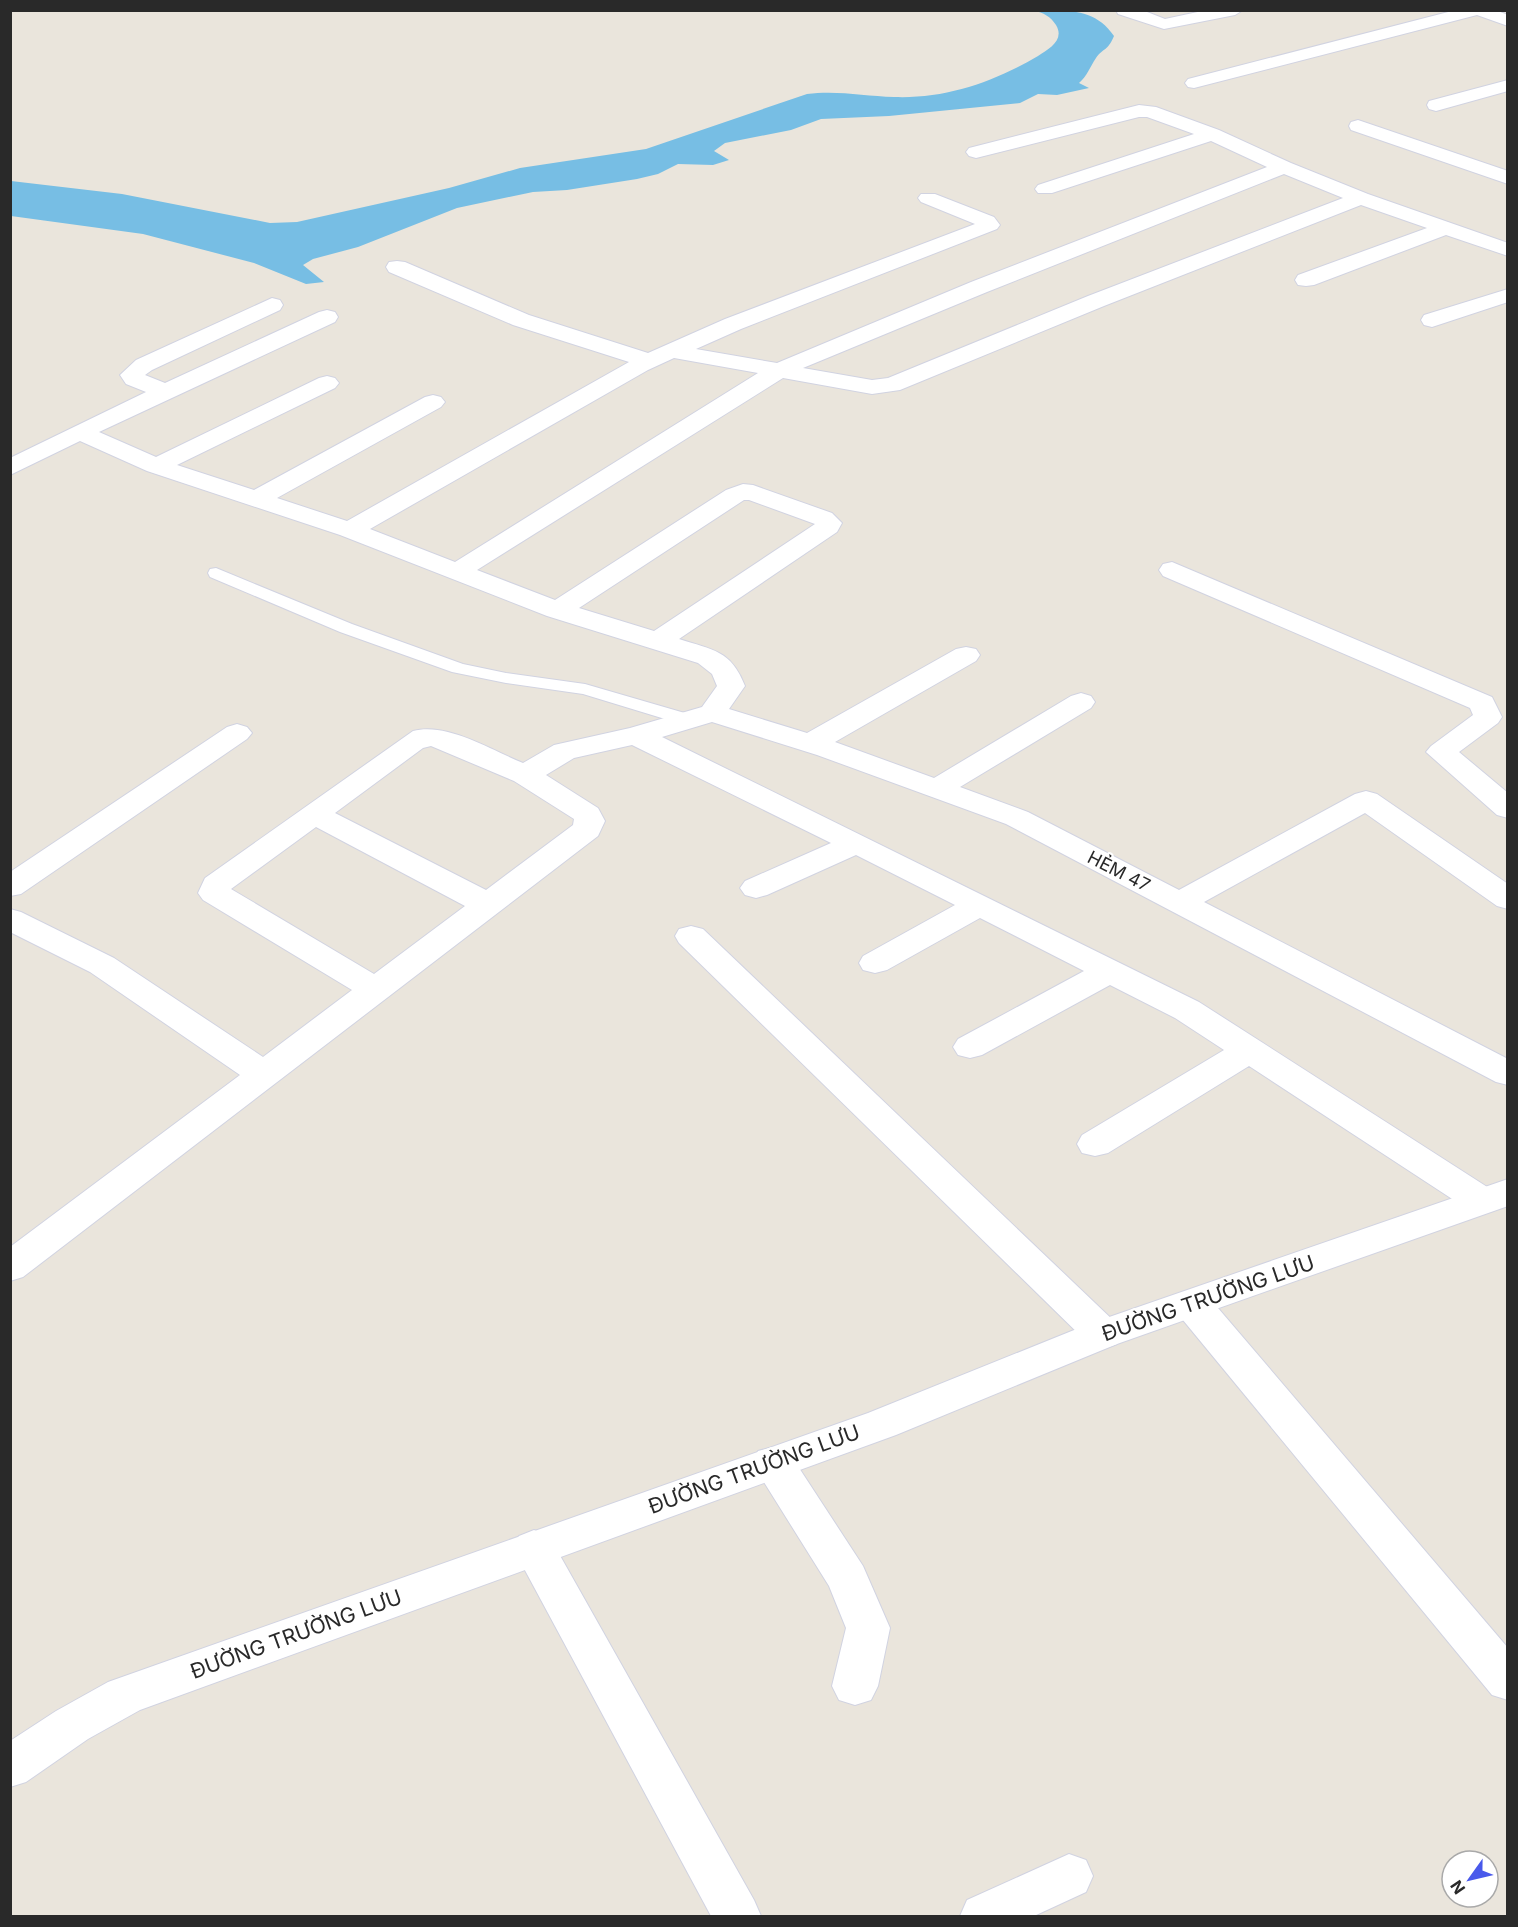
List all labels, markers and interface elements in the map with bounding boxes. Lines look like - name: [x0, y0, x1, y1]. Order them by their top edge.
- street label: HẺM 47: [1084, 845, 1154, 896]
- street label: ĐƯỜNG TRƯỜNG LƯU: [1098, 1249, 1318, 1346]
- street label: ĐƯỜNG TRƯỜNG LƯU: [645, 1418, 863, 1519]
- street label: ĐƯỜNG TRƯỜNG LƯU: [187, 1583, 405, 1684]
- north arrow: [1440, 1849, 1500, 1909]
- text: N: [1446, 1877, 1469, 1898]

